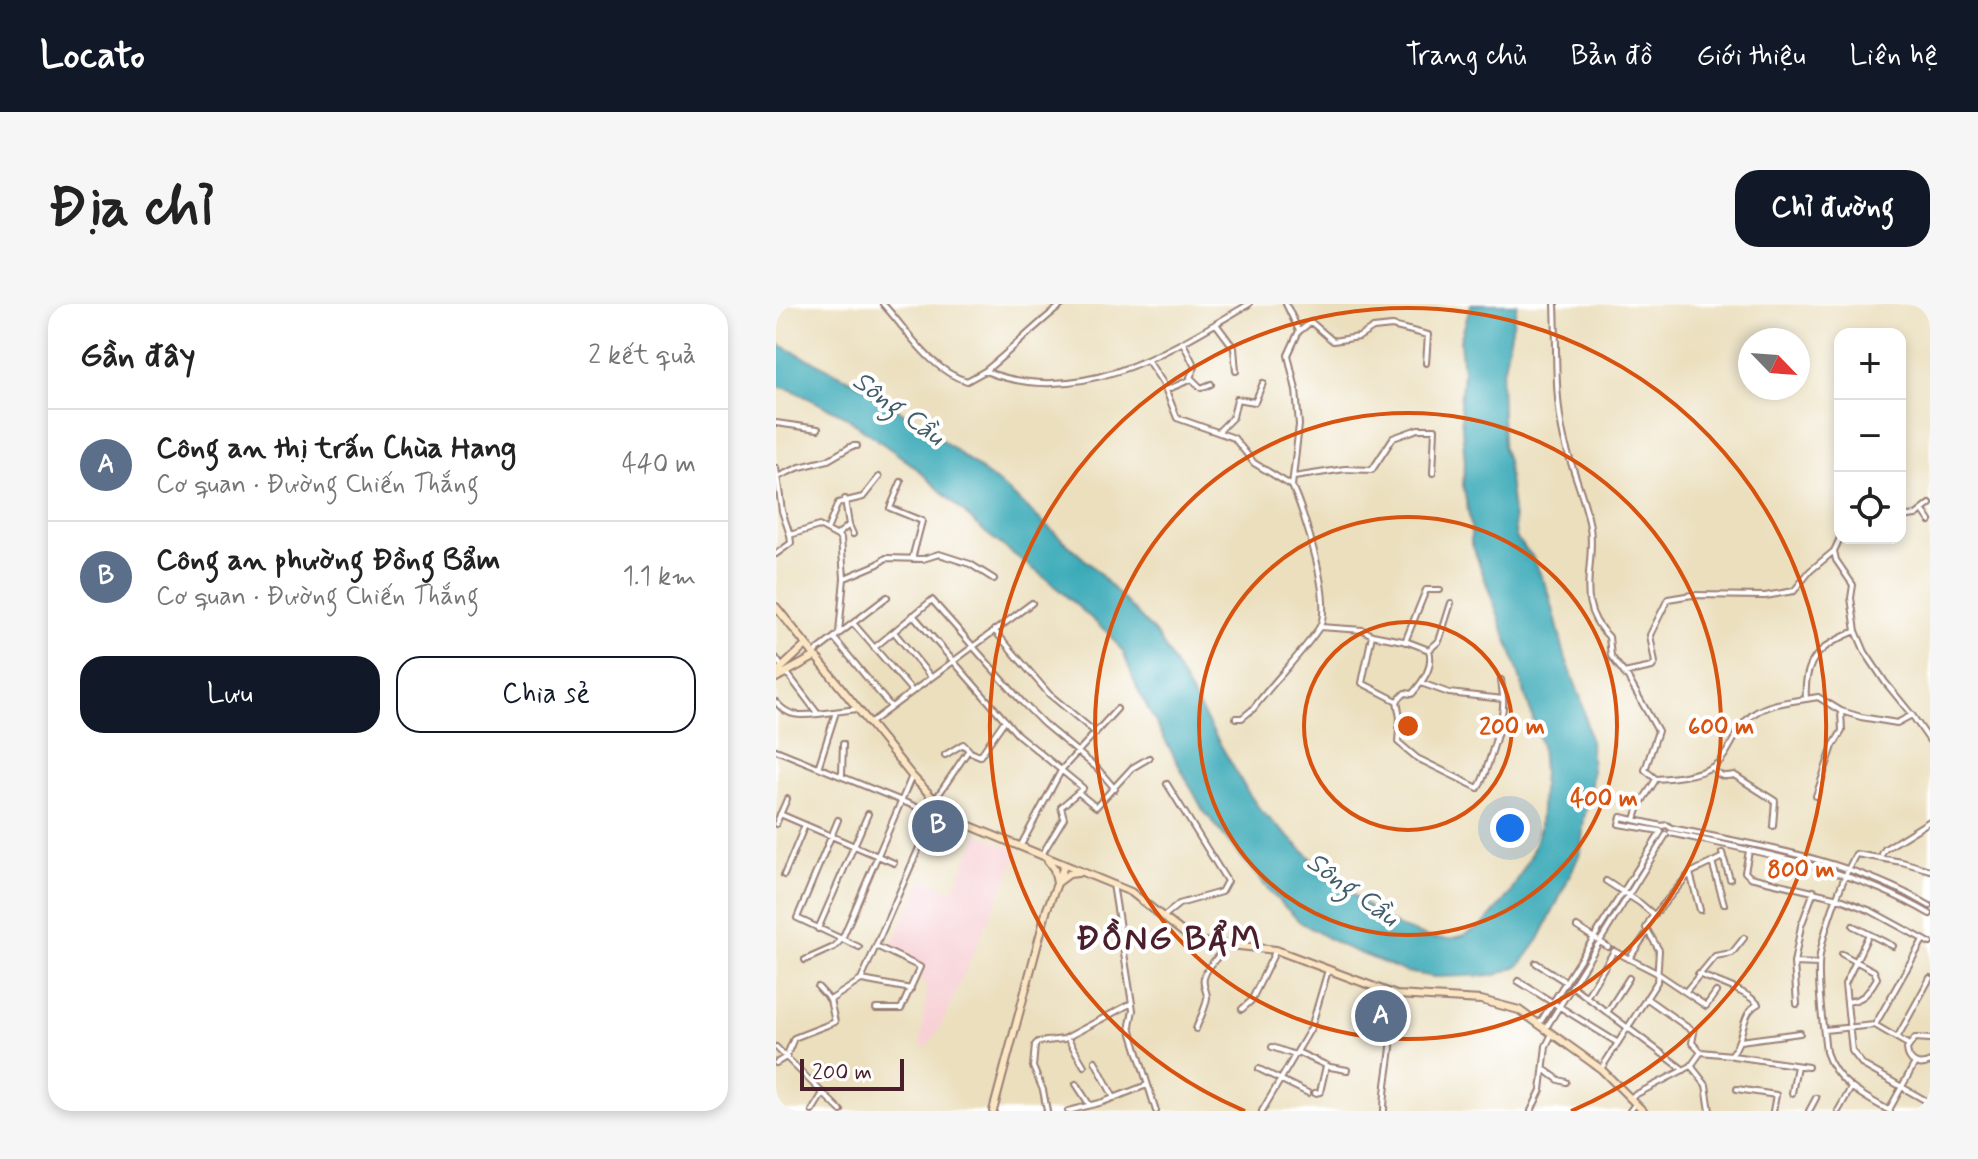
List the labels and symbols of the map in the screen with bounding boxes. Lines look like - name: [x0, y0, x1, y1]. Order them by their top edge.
- north arrow: [1738, 328, 1810, 400]
- water label: Sông Cầu: [843, 363, 953, 458]
- centre of rings: [1394, 712, 1422, 740]
- text: 200 m: [1479, 712, 1545, 743]
- text: 600 m: [1688, 712, 1754, 743]
- text: 400 m: [1570, 784, 1638, 815]
- pin: B: [912, 796, 964, 856]
- your location: [1490, 808, 1530, 848]
- water label: Sông Cầu: [1297, 844, 1407, 939]
- text: 800 m: [1767, 855, 1835, 886]
- district label: ĐỒNG BẨM: [1076, 917, 1262, 962]
- pin: A: [1355, 986, 1407, 1046]
- scale bar: [800, 1055, 904, 1091]

